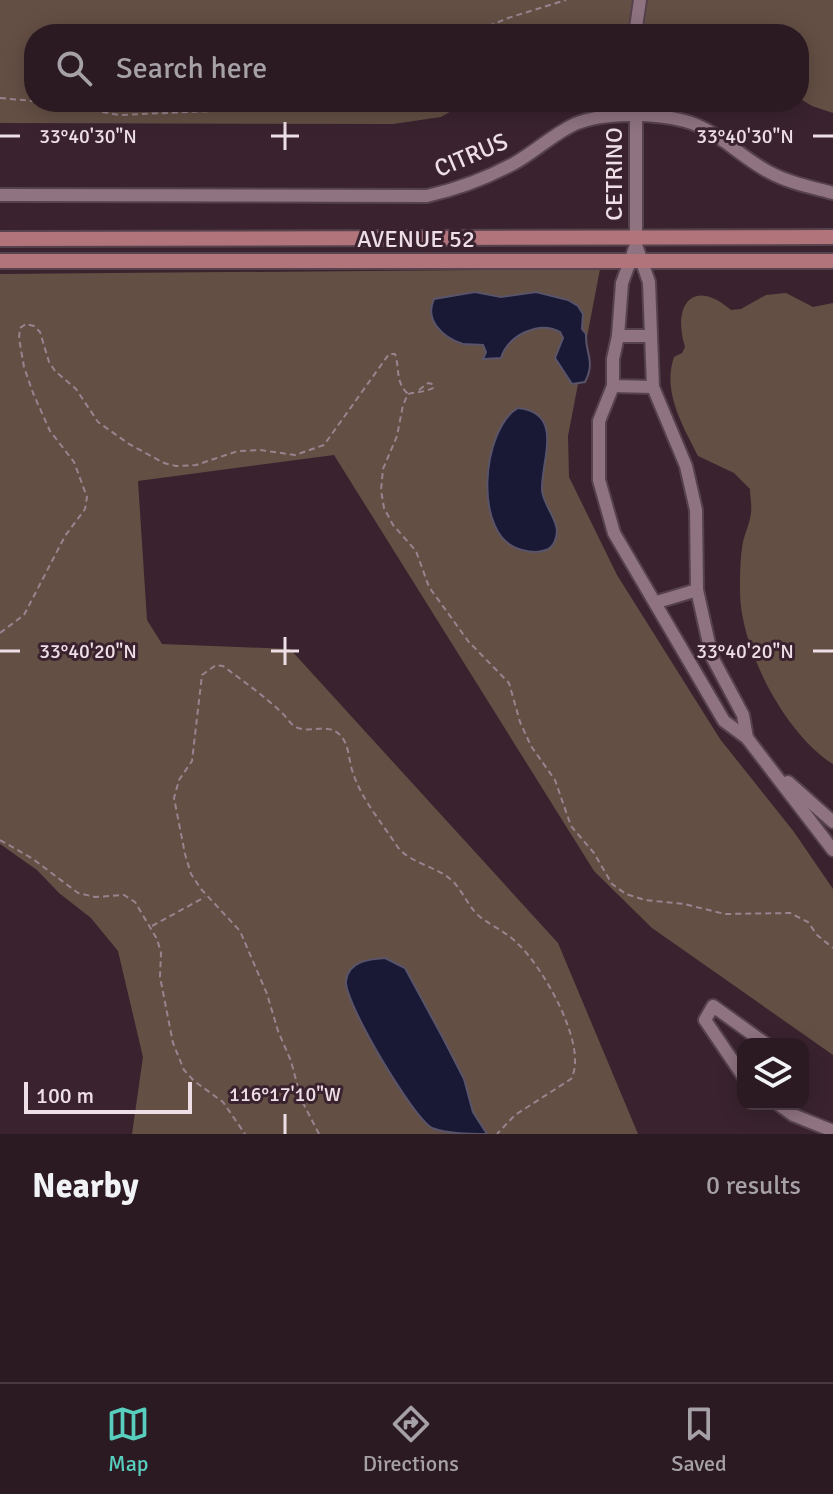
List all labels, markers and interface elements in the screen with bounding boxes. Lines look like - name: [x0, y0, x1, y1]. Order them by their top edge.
- search box: [24, 24, 809, 112]
- icon: search: [52, 46, 96, 90]
- text: Search here: [116, 50, 267, 87]
- text: 33°40'30"N: [39, 124, 137, 149]
- text: 33°40'30"N: [696, 124, 794, 149]
- street label: CITRUS: [430, 126, 512, 184]
- street label: CETRINO: [599, 127, 629, 221]
- street label: AVENUE 52: [357, 224, 475, 254]
- text: 33°40'20"N: [39, 639, 137, 664]
- text: 33°40'20"N: [696, 639, 794, 664]
- map controls: [737, 1038, 809, 1110]
- button: layers: [737, 1038, 809, 1110]
- scale bar: [24, 1078, 192, 1114]
- text: 100 m: [36, 1082, 94, 1109]
- text: 116°17'10"W: [229, 1082, 341, 1107]
- text: Nearby: [32, 1165, 139, 1207]
- text: 0 results: [706, 1170, 801, 1202]
- tab: Map: [106, 1402, 150, 1477]
- tab: Directions: [363, 1402, 459, 1477]
- tab: Saved: [671, 1402, 727, 1477]

